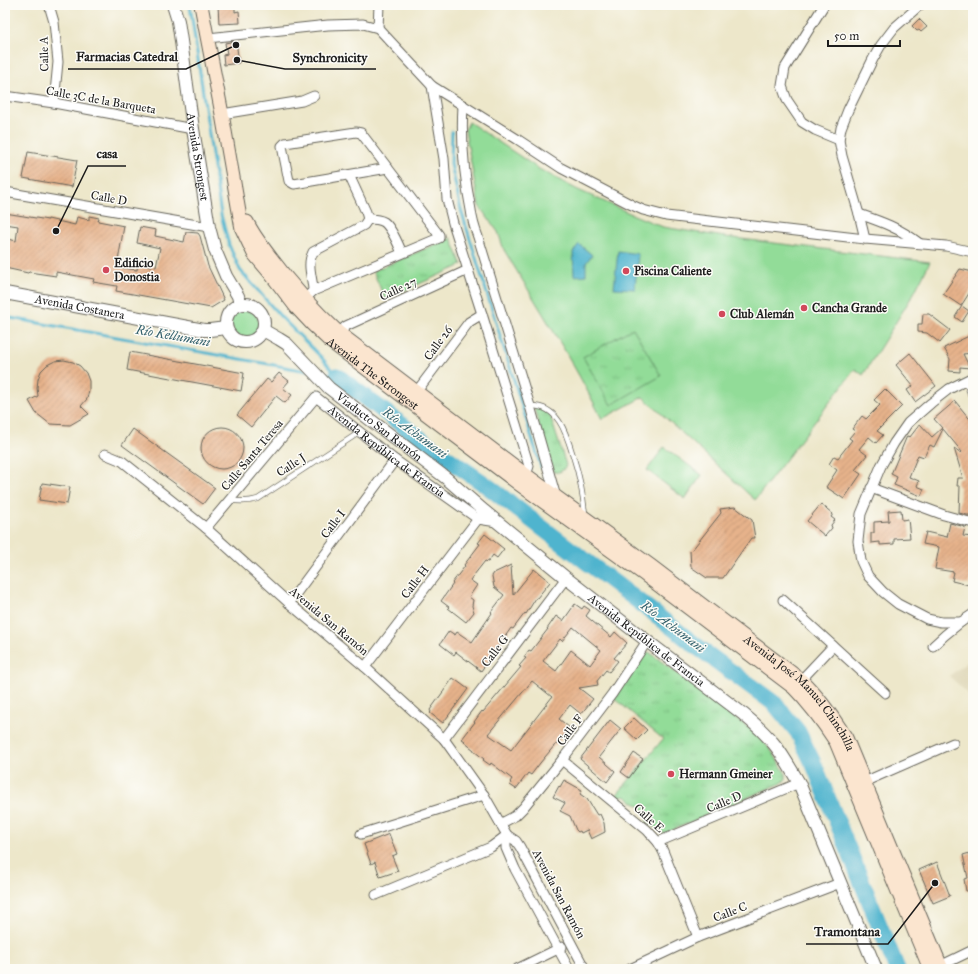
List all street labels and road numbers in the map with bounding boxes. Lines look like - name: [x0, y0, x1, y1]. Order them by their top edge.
- street label: Calle A: [36, 36, 52, 72]
- street label: Calle 3C de la Barqueta: [45, 83, 158, 118]
- street label: Avenida Strongest: [184, 111, 212, 203]
- street label: Calle D: [90, 188, 128, 208]
- street label: Calle 27: [377, 274, 419, 304]
- street label: Avenida Costanera: [33, 292, 127, 322]
- street label: Calle 26: [421, 322, 456, 363]
- street label: Avenida The Strongest: [323, 334, 422, 413]
- street label: Viaducto San Ramón: [333, 389, 425, 464]
- street label: Avenida República de Francia: [324, 402, 448, 501]
- street label: Calle Santa Teresa: [218, 416, 286, 493]
- street label: Calle J: [274, 450, 309, 480]
- street label: Calle I: [318, 507, 348, 541]
- street label: Calle H: [398, 563, 432, 601]
- street label: Avenida San Ramón: [286, 583, 372, 658]
- street label: Avenida República de Francia: [585, 590, 708, 690]
- street label: Avenida José Manuel Chinchilla: [740, 631, 858, 754]
- street label: Calle G: [479, 632, 512, 670]
- street label: Calle F: [554, 712, 586, 748]
- street label: Calle D: [704, 788, 744, 816]
- street label: Calle E: [631, 801, 667, 835]
- street label: Avenida San Ramón: [529, 846, 589, 941]
- street label: Calle C: [711, 899, 749, 925]

